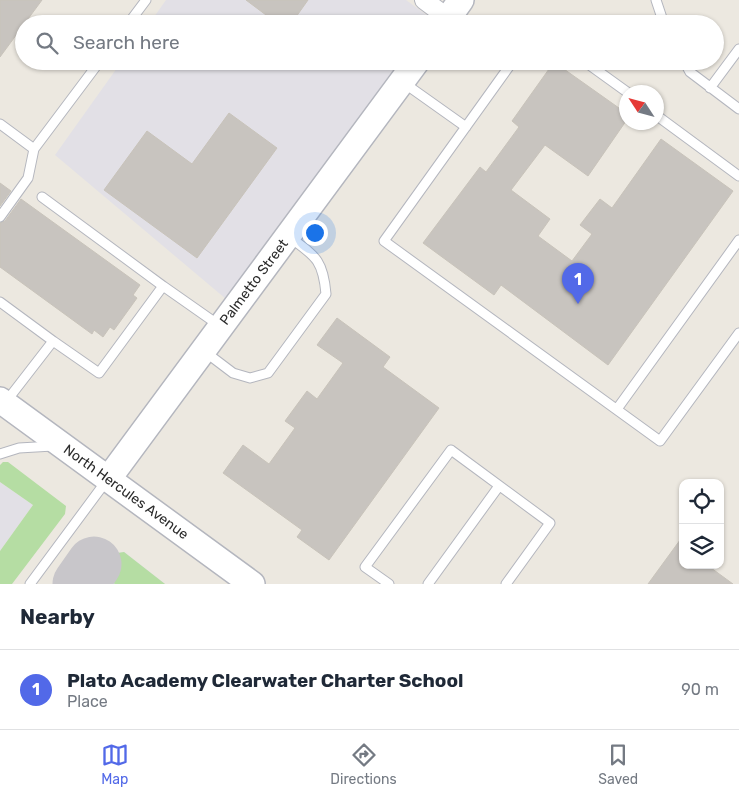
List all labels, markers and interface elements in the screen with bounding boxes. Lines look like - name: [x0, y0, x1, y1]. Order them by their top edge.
- search box: [15, 15, 724, 70]
- icon: search: [33, 29, 61, 57]
- text: Search here: [73, 31, 180, 54]
- north arrow: [619, 85, 664, 130]
- your location: [302, 220, 328, 246]
- street label: Palmetto Street: [216, 235, 292, 328]
- pin: 1: [562, 263, 594, 304]
- street label: North Hercules Avenue: [60, 441, 192, 543]
- map controls: [679, 479, 724, 569]
- button: locate: [679, 479, 724, 524]
- button: layers: [679, 524, 724, 569]
- text: Nearby: [20, 604, 95, 629]
- text: Plato Academy Clearwater Charter School: [67, 669, 463, 692]
- text: 1: [32, 680, 40, 699]
- text: 90 m: [681, 680, 719, 699]
- text: Place: [67, 692, 108, 711]
- tab: Map: [101, 741, 129, 788]
- tab: Directions: [330, 741, 397, 788]
- tab: Saved: [598, 741, 638, 788]

